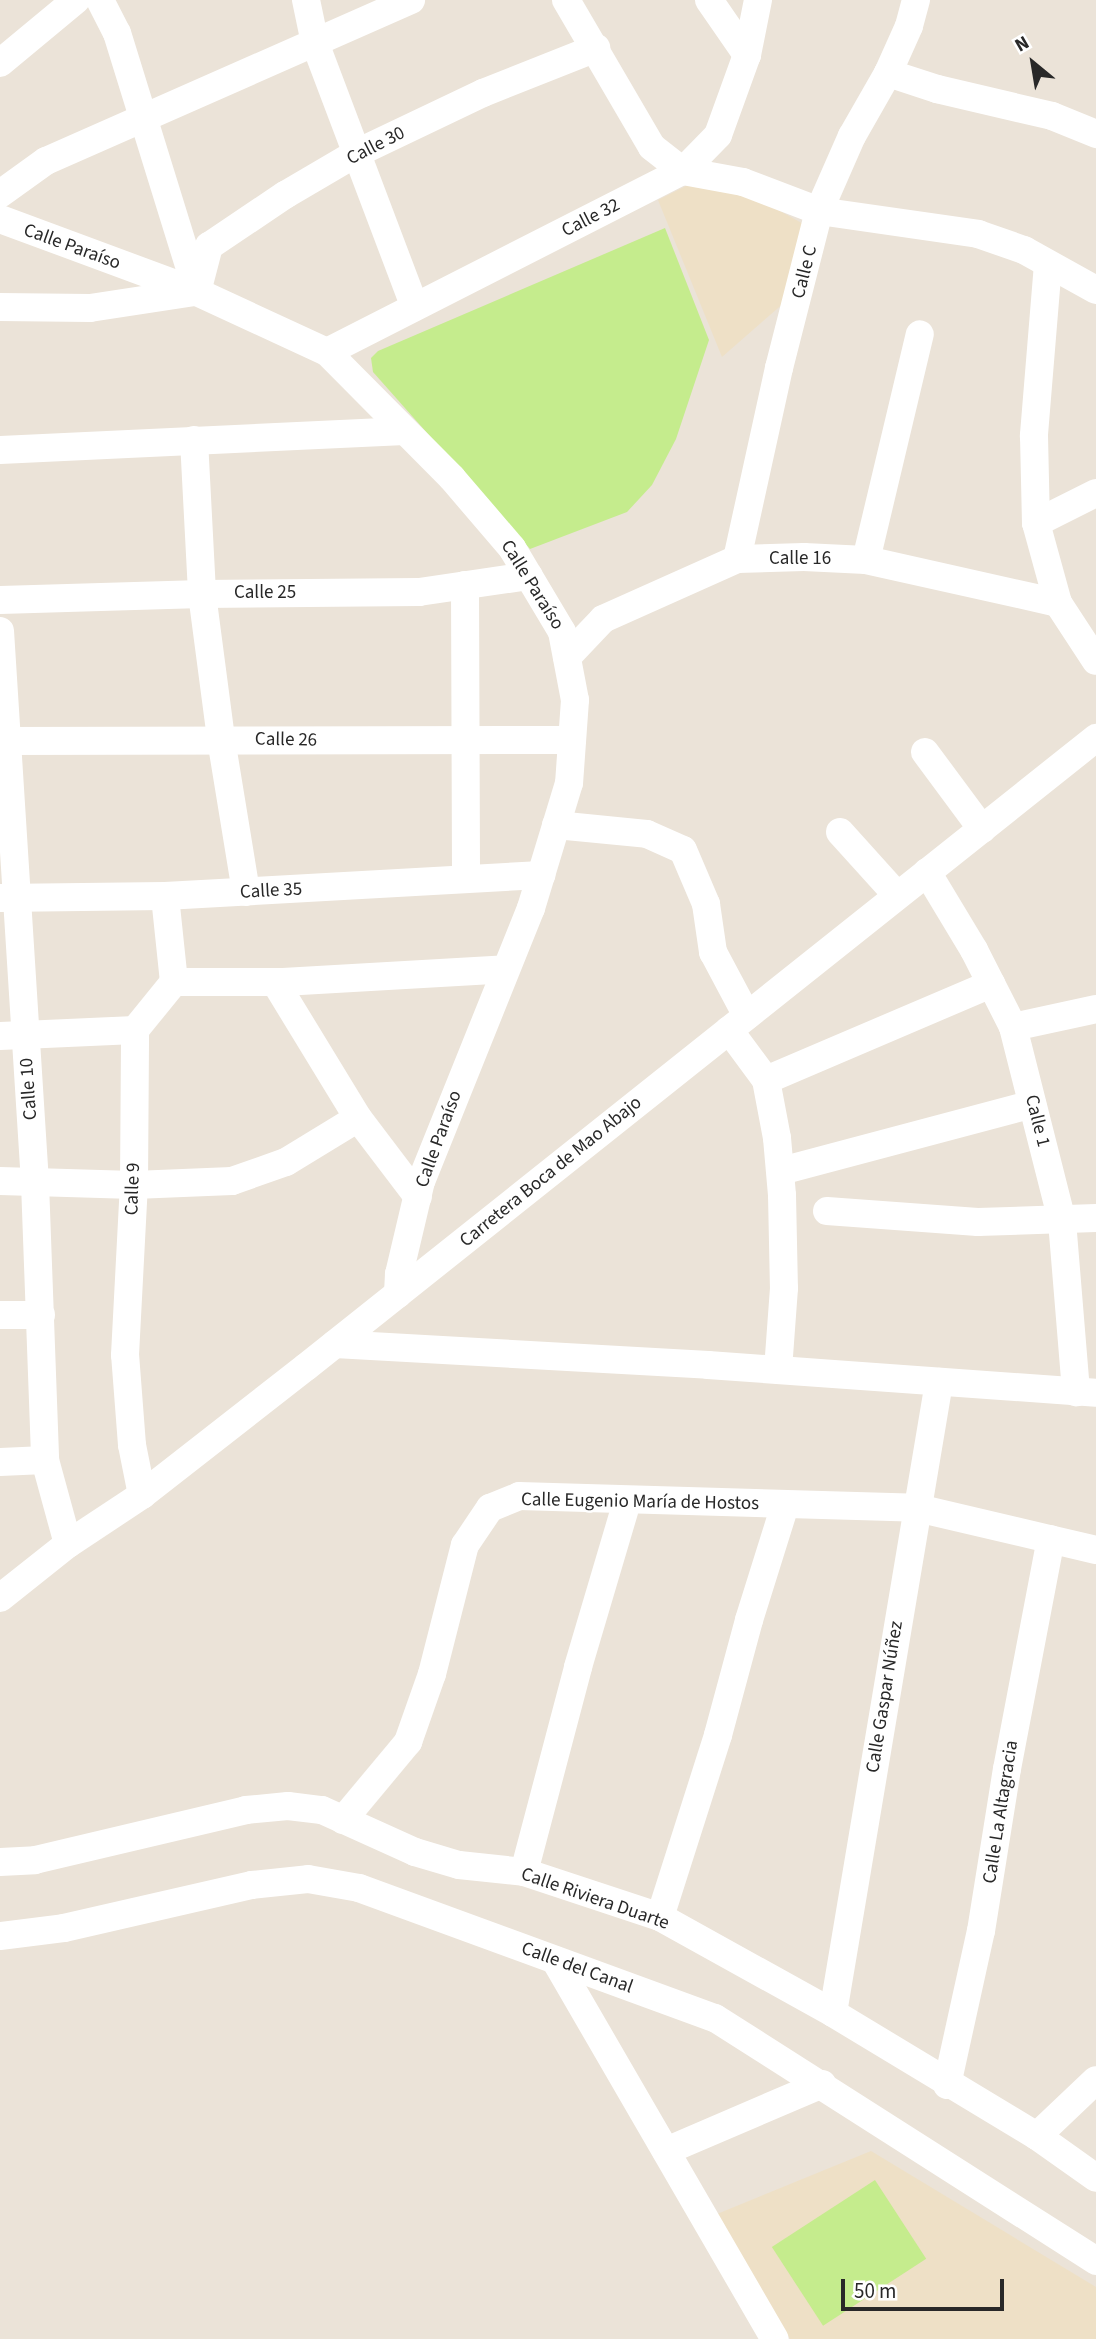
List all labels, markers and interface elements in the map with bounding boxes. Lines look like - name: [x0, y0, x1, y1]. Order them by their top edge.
- north arrow: [998, 28, 1068, 98]
- text: N: [1010, 30, 1034, 59]
- street label: Calle 30: [343, 122, 409, 170]
- street label: Calle 32: [558, 194, 624, 242]
- street label: Calle Paraíso: [20, 219, 124, 275]
- street label: Calle C: [787, 243, 823, 301]
- street label: Calle Paraíso: [495, 536, 569, 634]
- street label: Calle 16: [769, 548, 831, 570]
- street label: Calle 25: [234, 582, 296, 604]
- street label: Calle 26: [255, 728, 317, 752]
- street label: Calle 35: [239, 878, 303, 904]
- street label: Calle 10: [15, 1057, 43, 1121]
- street label: Calle Paraíso: [411, 1087, 467, 1191]
- street label: Carretera Boca de Mao Abajo: [455, 1092, 647, 1252]
- street label: Calle 1: [1020, 1093, 1054, 1149]
- street label: Calle 9: [121, 1162, 145, 1216]
- street label: Calle Eugenio María de Hostos: [521, 1489, 759, 1515]
- street label: Calle Gaspar Núñez: [862, 1619, 908, 1775]
- street label: Calle La Altagracia: [978, 1739, 1024, 1885]
- street label: Calle Riviera Duarte: [518, 1863, 672, 1935]
- street label: Calle del Canal: [518, 1937, 636, 1999]
- scale bar: [844, 2266, 1007, 2310]
- text: 50 m: [854, 2276, 896, 2306]

